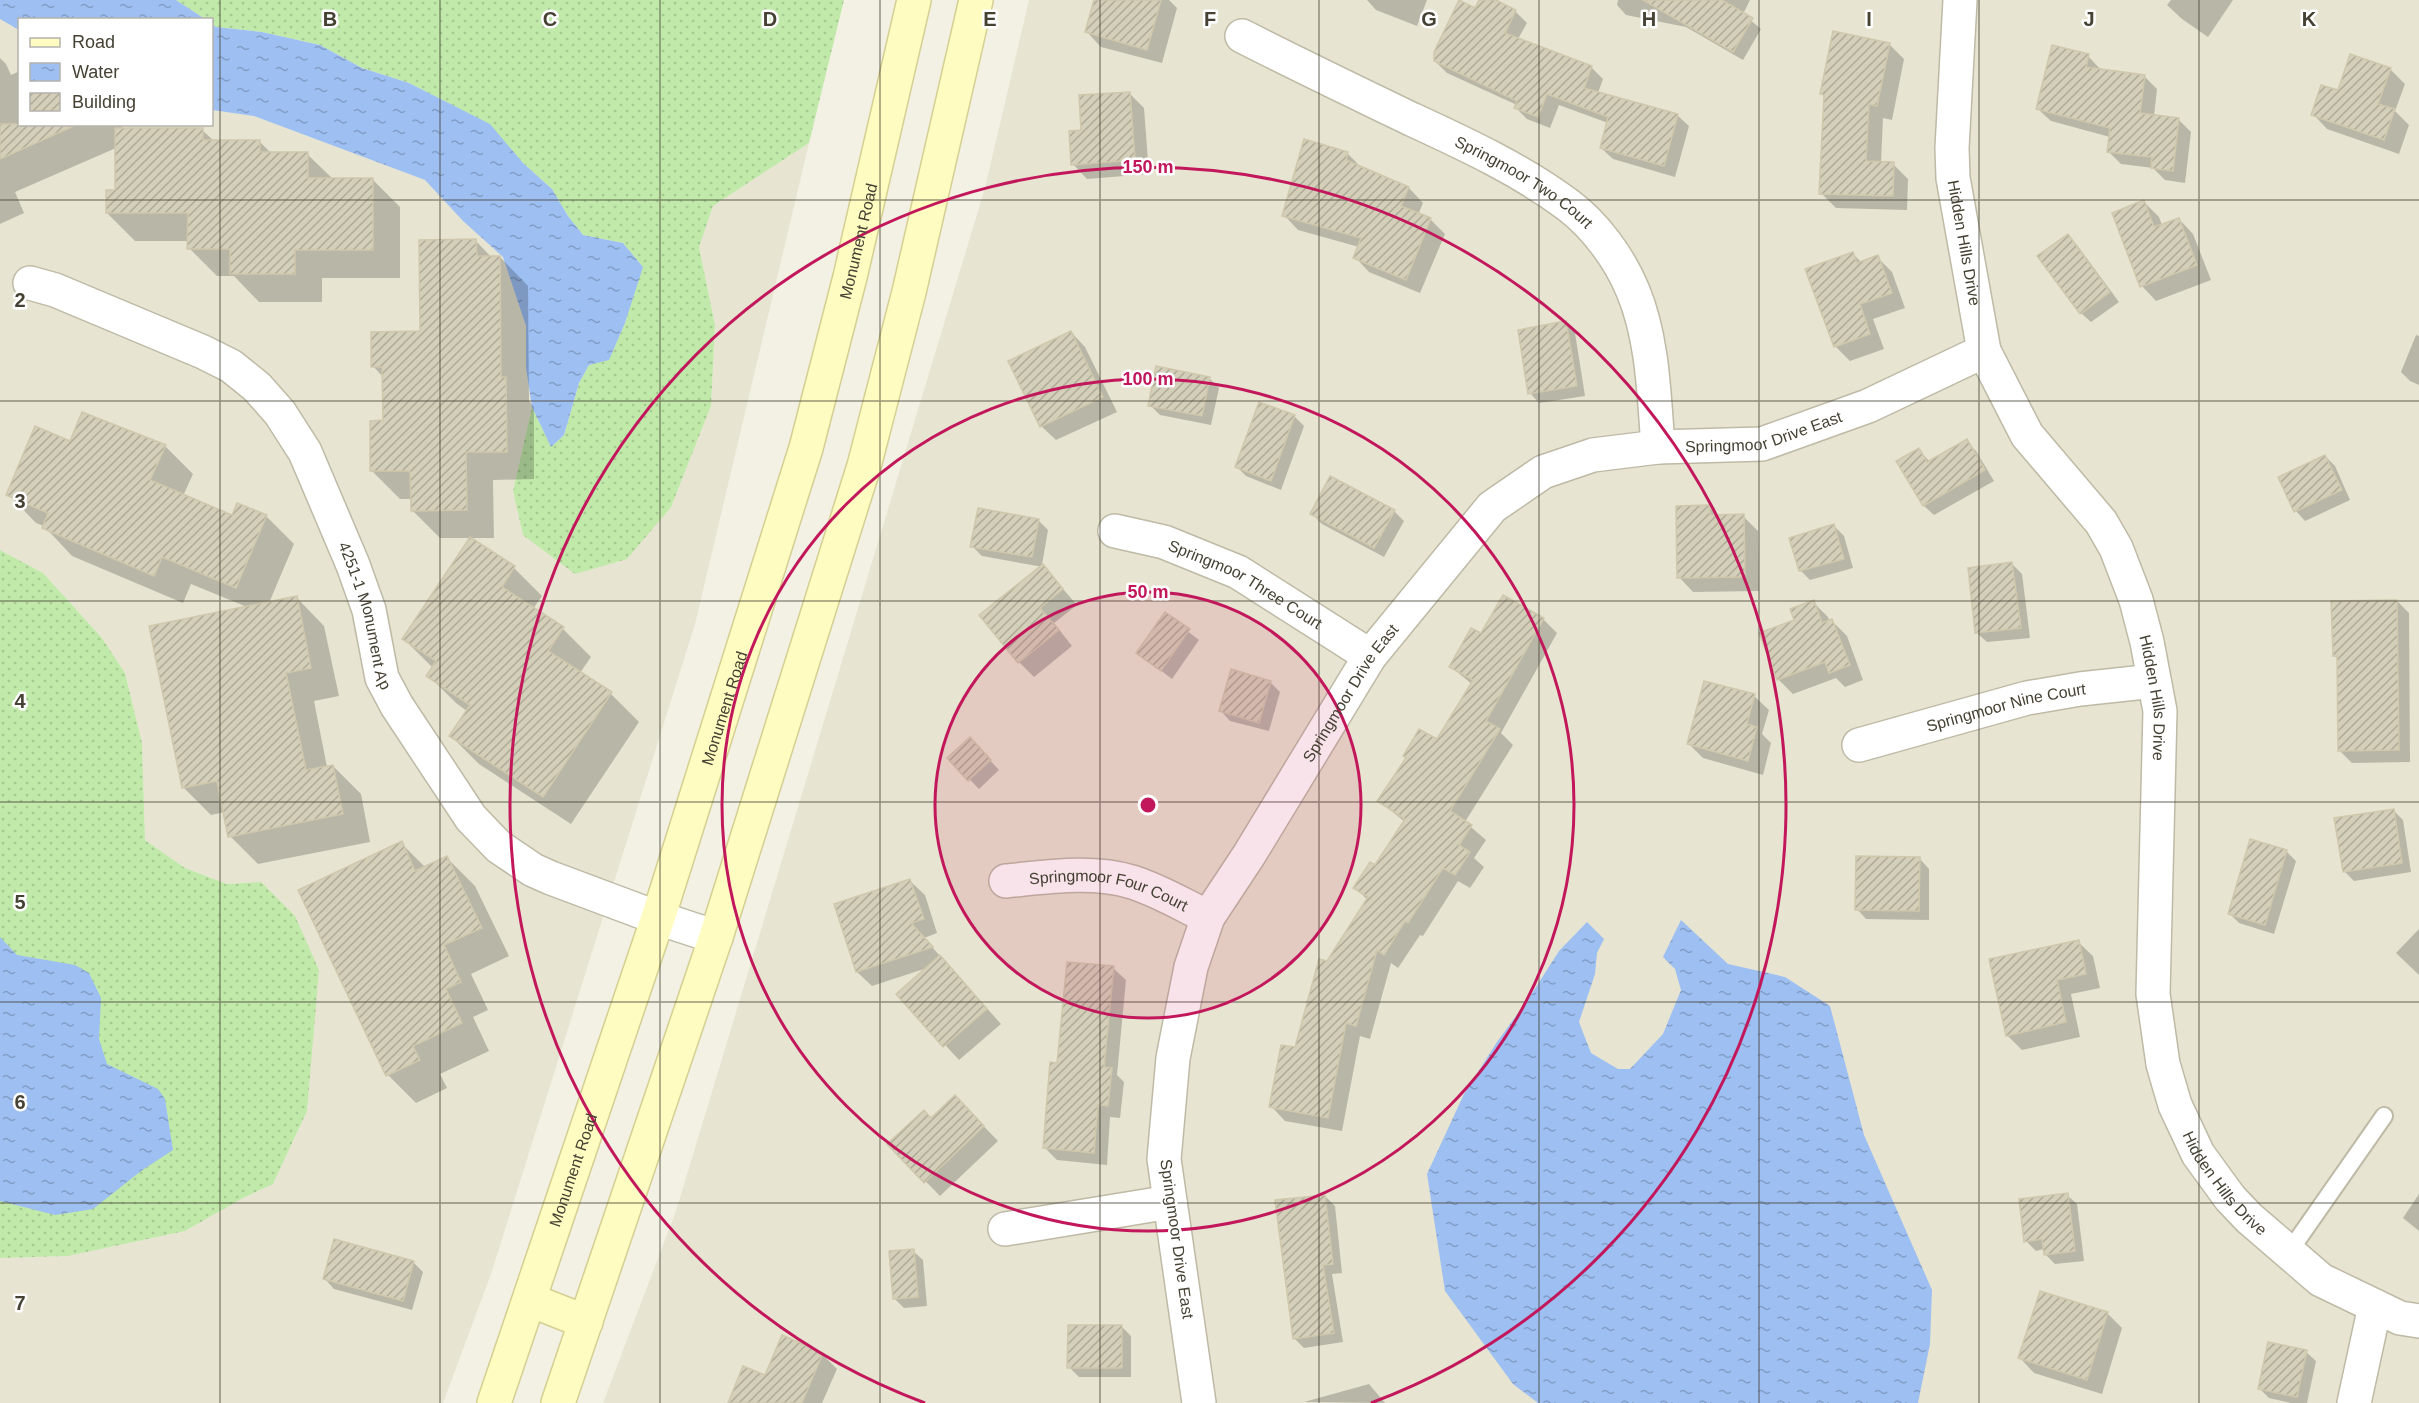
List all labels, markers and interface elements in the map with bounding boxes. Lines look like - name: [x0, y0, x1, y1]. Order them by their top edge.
- text: B: [323, 8, 337, 30]
- text: C: [543, 8, 557, 30]
- text: D: [763, 8, 777, 30]
- text: E: [983, 8, 997, 30]
- text: F: [1204, 8, 1216, 30]
- text: G: [1421, 8, 1437, 30]
- text: H: [1642, 8, 1656, 30]
- text: I: [1866, 8, 1872, 30]
- text: J: [2083, 8, 2095, 30]
- text: K: [2302, 8, 2317, 30]
- legend: [18, 18, 213, 126]
- text: Road: [72, 32, 115, 52]
- text: Water: [72, 62, 119, 82]
- text: Building: [72, 92, 136, 112]
- street label: Springmoor Two Court: [1452, 132, 1597, 232]
- text: 150 m: [1122, 157, 1174, 177]
- street label: Hidden Hills Drive: [1945, 179, 1984, 307]
- street label: Monument Road: [836, 182, 880, 301]
- text: 2: [14, 289, 26, 311]
- text: 100 m: [1122, 369, 1174, 389]
- street label: Springmoor Drive East: [1685, 407, 1845, 455]
- text: 3: [14, 490, 26, 512]
- street label: Springmoor Three Court: [1166, 536, 1326, 632]
- street label: 4251-1 Monument Ap: [336, 539, 395, 692]
- text: 50 m: [1127, 582, 1169, 602]
- street label: Springmoor Drive East: [1299, 620, 1402, 765]
- street label: Hidden Hills Drive: [2137, 633, 2169, 761]
- street label: Monument Road: [698, 649, 750, 767]
- street label: Springmoor Nine Court: [1924, 680, 2087, 734]
- text: 4: [14, 690, 26, 712]
- centre of rings: [1138, 795, 1158, 815]
- street label: Springmoor Four Court: [1028, 867, 1191, 914]
- text: 5: [14, 891, 26, 913]
- text: 6: [14, 1091, 26, 1113]
- street label: Monument Road: [546, 1111, 600, 1229]
- street label: Hidden Hills Drive: [2180, 1128, 2271, 1238]
- street label: Springmoor Drive East: [1157, 1158, 1197, 1320]
- text: 7: [14, 1292, 26, 1314]

